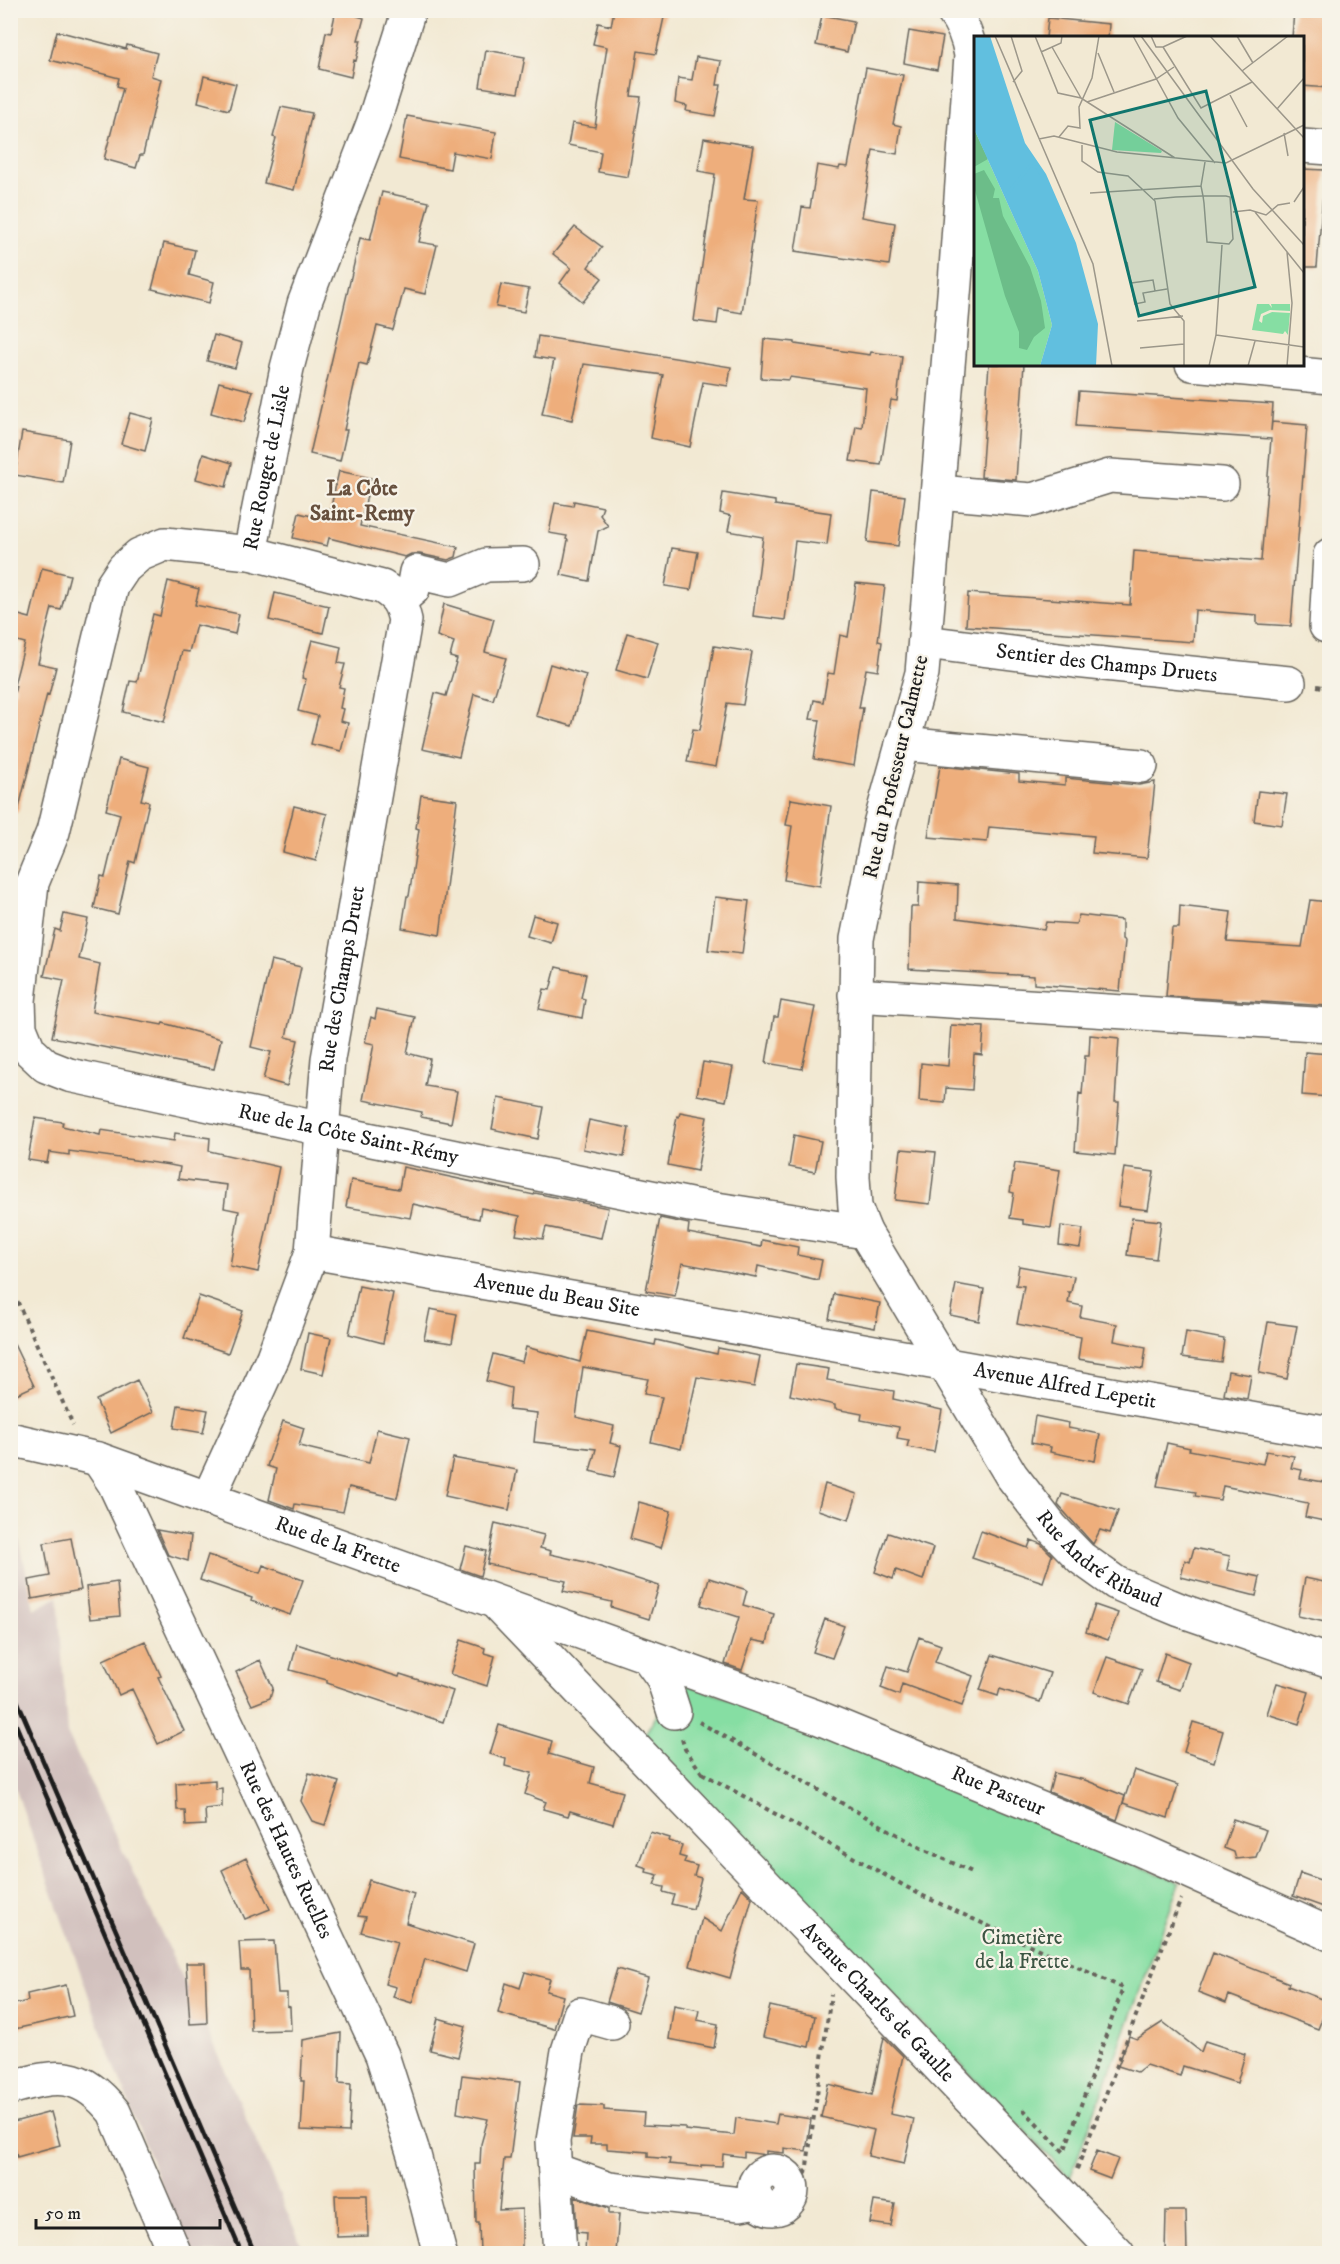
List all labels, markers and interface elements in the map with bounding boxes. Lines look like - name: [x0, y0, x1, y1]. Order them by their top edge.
- inset map: [974, 36, 1304, 366]
- street label: Rue Rouget de Lisle: [238, 382, 296, 553]
- district label: La Côte Saint-Remy: [310, 475, 415, 527]
- street label: Sentier des Champs Druets: [995, 638, 1219, 689]
- street label: Rue du Professeur Calmette: [858, 652, 934, 881]
- street label: Rue des Champs Druet: [314, 884, 371, 1073]
- street label: Rue de la Côte Saint-Rémy: [236, 1098, 462, 1171]
- street label: Avenue du Beau Site: [472, 1268, 642, 1323]
- street label: Avenue Alfred Lepetit: [972, 1357, 1159, 1415]
- street label: Rue André Ribaud: [1030, 1505, 1166, 1614]
- street label: Rue de la Frette: [272, 1511, 404, 1580]
- street label: Rue des Hautes Ruelles: [233, 1757, 339, 1943]
- street label: Rue Pasteur: [948, 1761, 1049, 1822]
- street label: Avenue Charles de Gaulle: [795, 1917, 960, 2088]
- park label: Cimetière de la Frette: [975, 1925, 1069, 1975]
- scale bar: [36, 2192, 220, 2230]
- text: 50 m: [45, 2203, 81, 2225]

